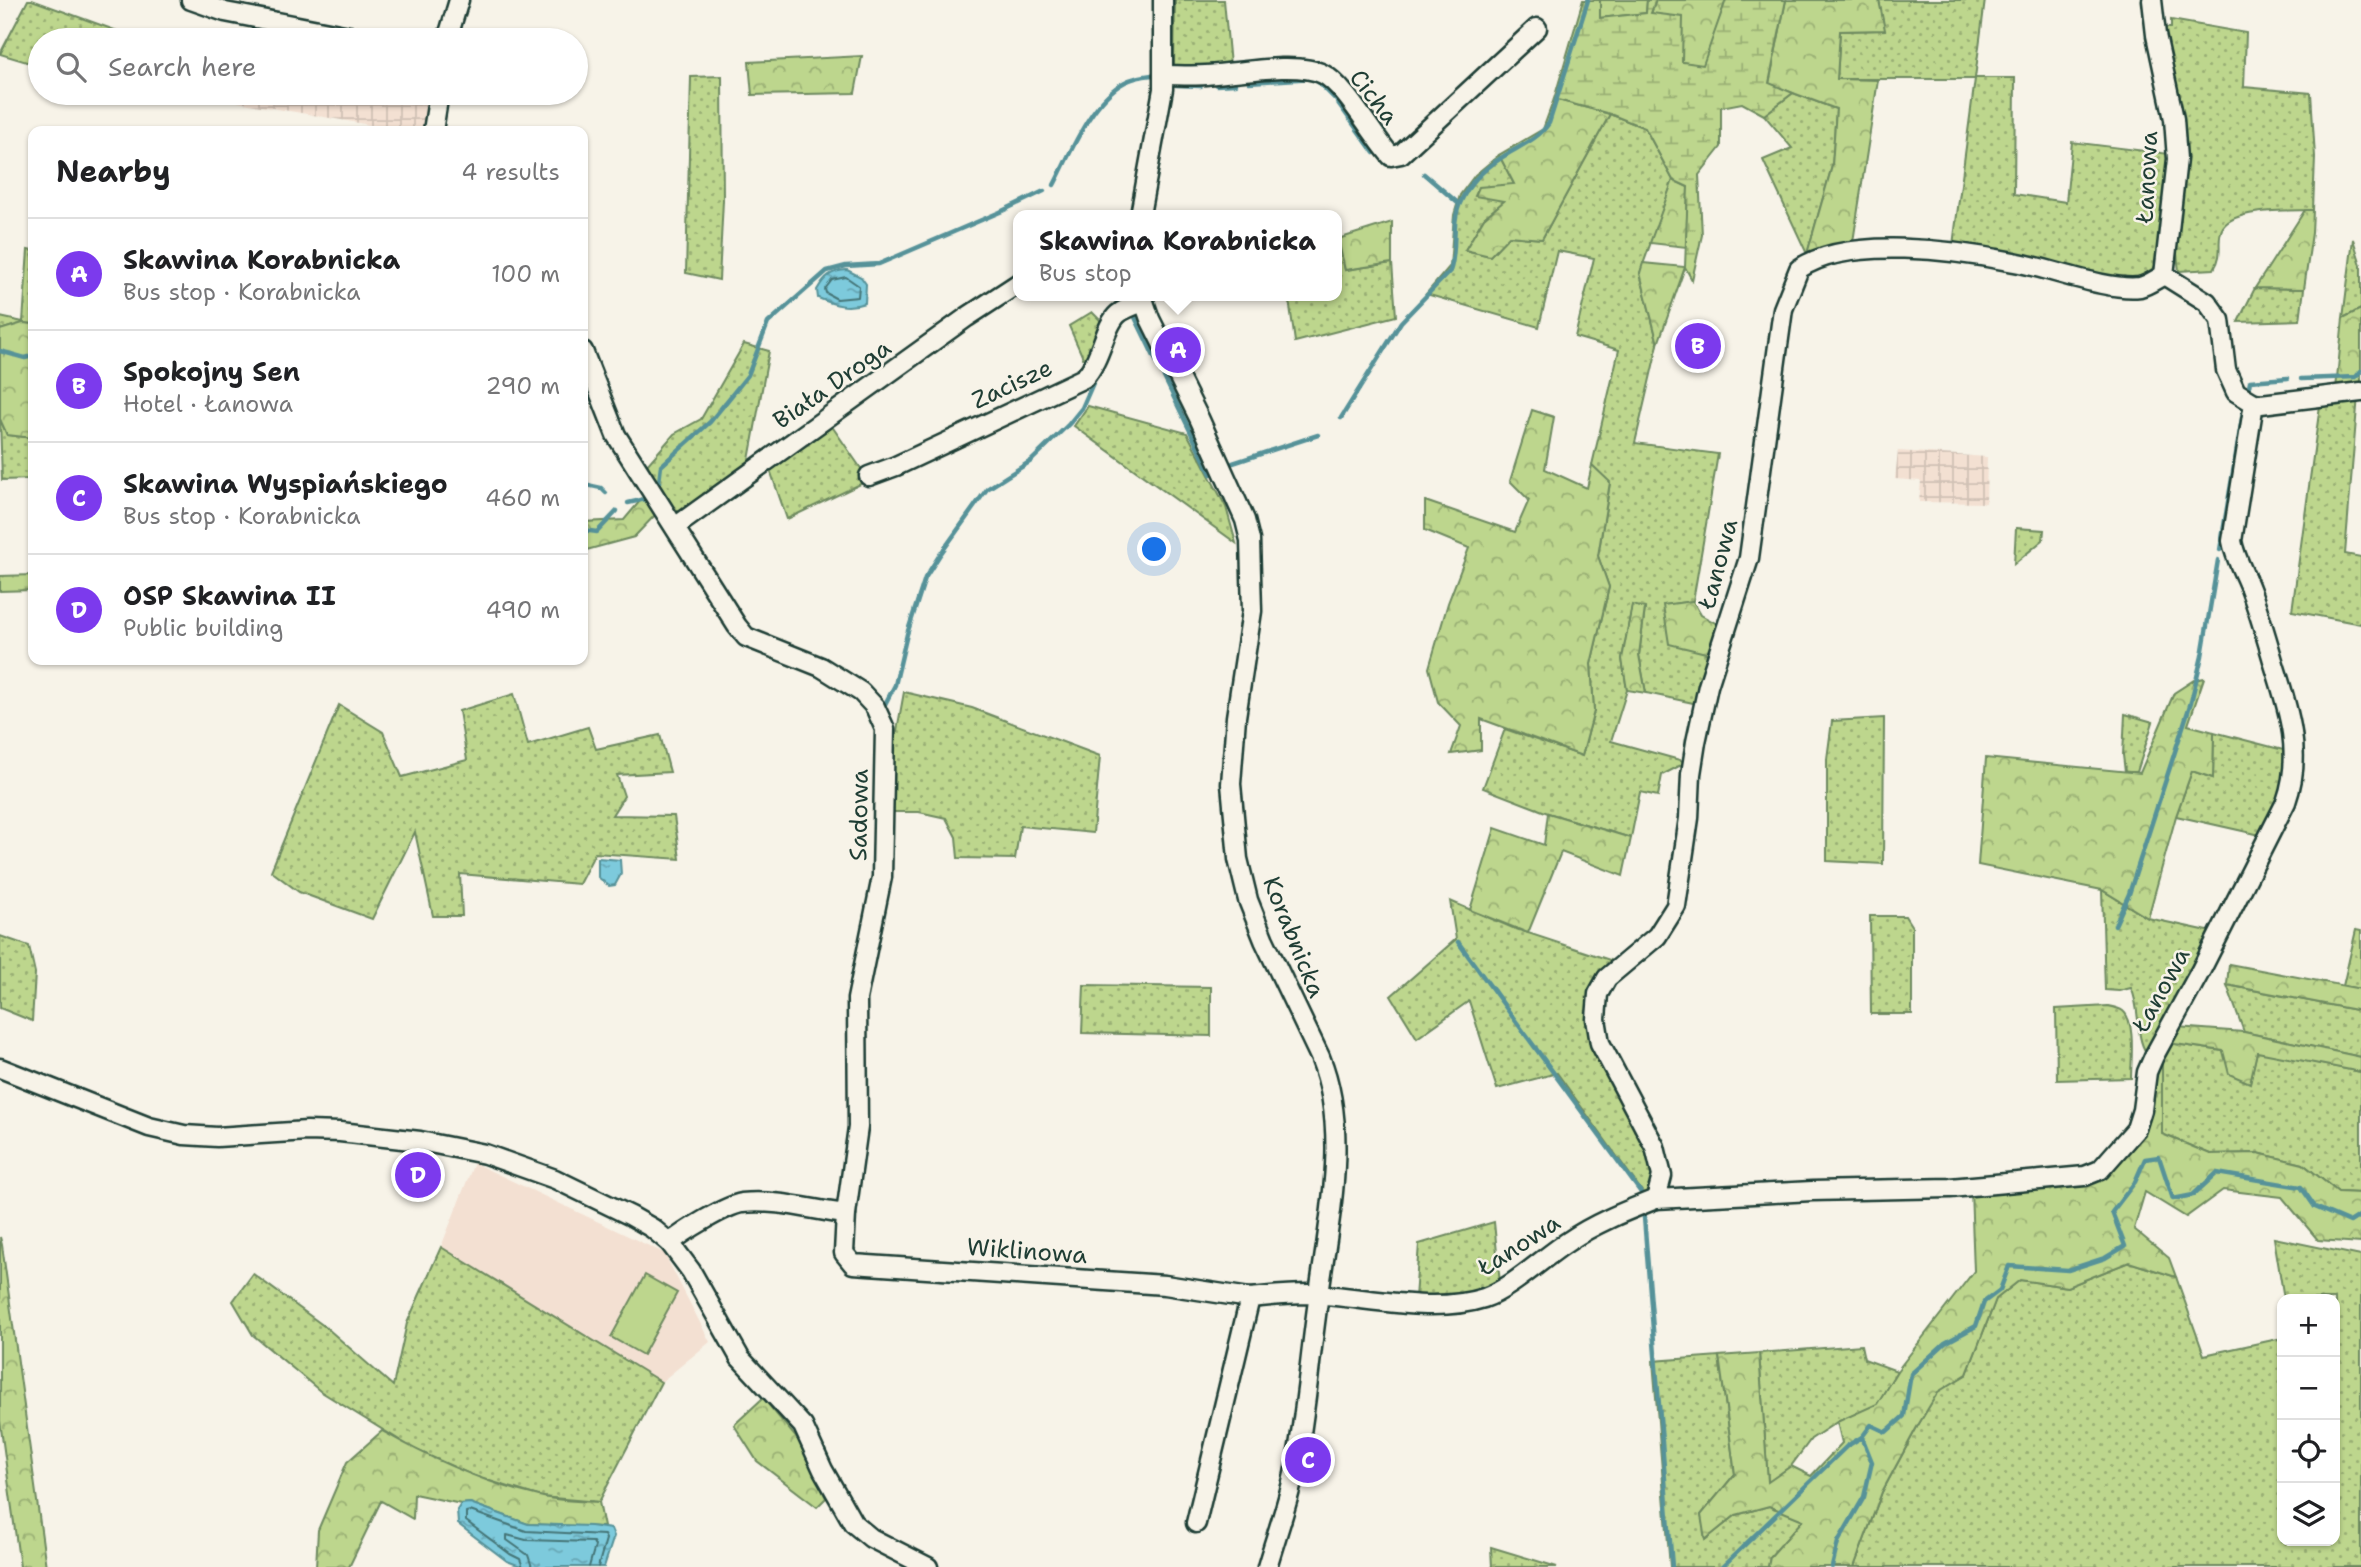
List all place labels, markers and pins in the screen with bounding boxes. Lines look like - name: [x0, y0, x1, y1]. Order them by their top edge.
- pin: B: [1675, 320, 1721, 372]
- pin: A: [1155, 324, 1201, 376]
- pin: D: [395, 1149, 441, 1201]
- pin: C: [1285, 1434, 1331, 1486]

